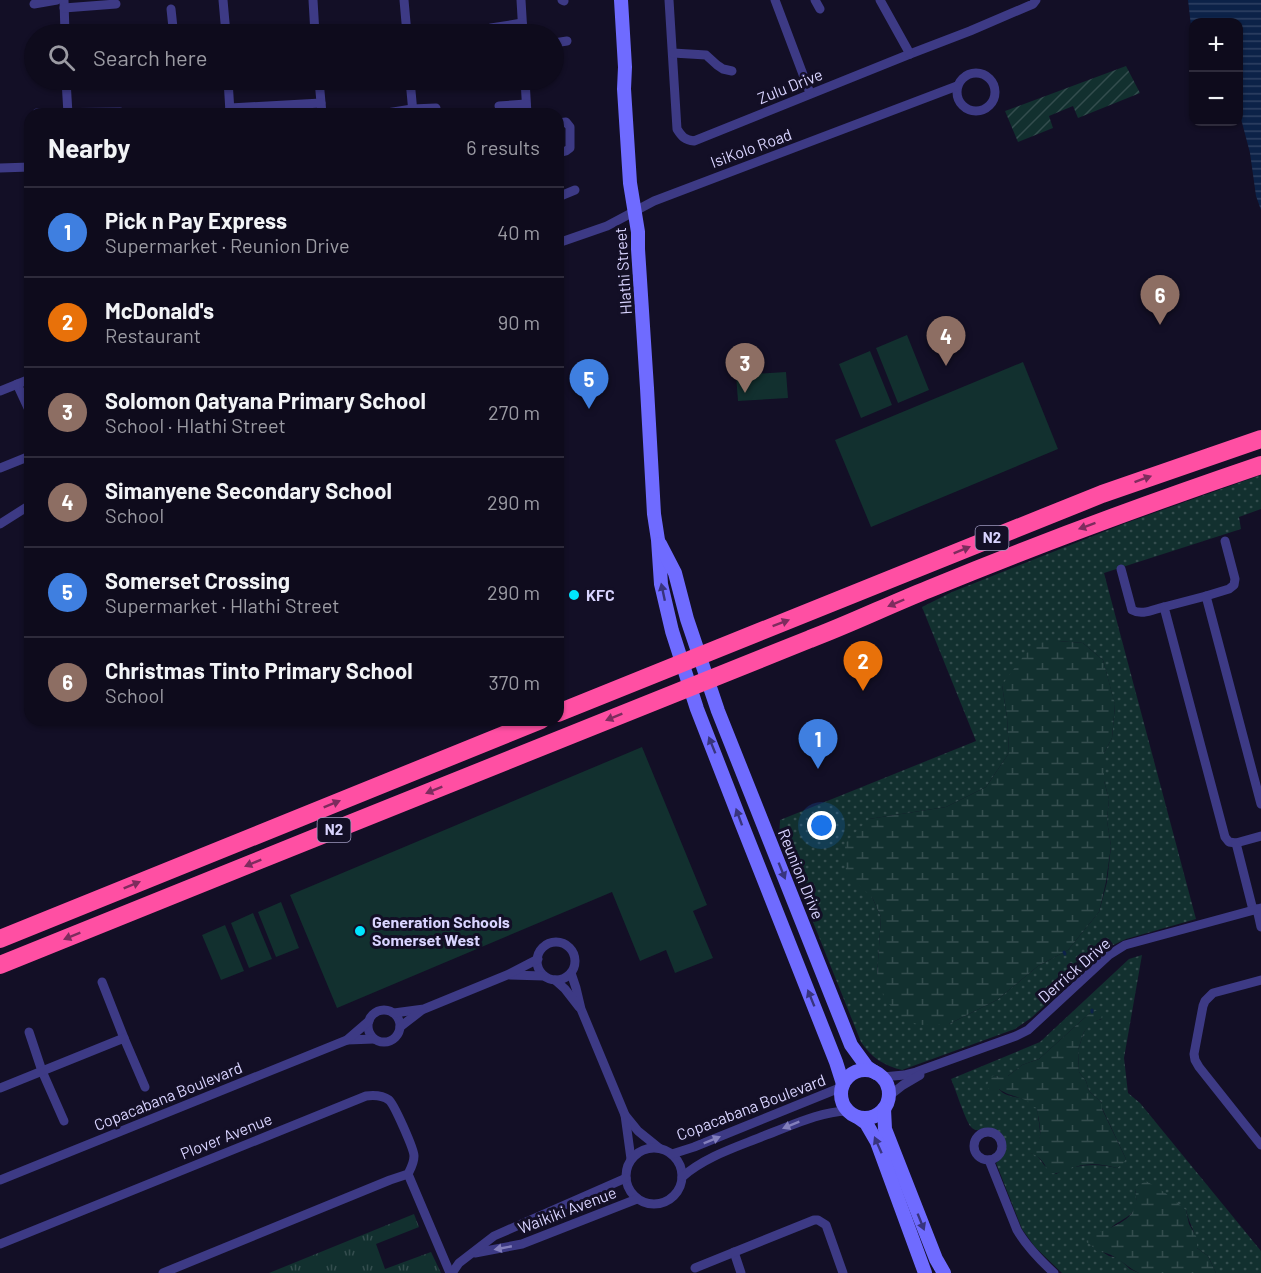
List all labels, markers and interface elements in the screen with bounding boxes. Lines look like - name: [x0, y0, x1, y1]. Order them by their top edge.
- map controls: [1189, 18, 1243, 126]
- button: +: [1189, 18, 1243, 72]
- search box: [24, 24, 564, 90]
- icon: search: [45, 41, 78, 74]
- text: Search here: [93, 44, 207, 70]
- street label: Zulu Drive: [755, 64, 825, 107]
- button: −: [1189, 72, 1243, 126]
- street label: IsiKolo Road: [708, 124, 794, 171]
- text: Nearby: [48, 132, 130, 163]
- text: 6 results: [466, 135, 540, 159]
- text: Pick n Pay Express: [105, 207, 287, 233]
- text: 1: [64, 220, 71, 244]
- text: 40 m: [497, 220, 540, 244]
- street label: Hlathi Street: [610, 227, 635, 315]
- text: Supermarket · Reunion Drive: [105, 233, 350, 257]
- pin: 6: [1140, 276, 1180, 325]
- text: McDonald's: [105, 297, 214, 323]
- text: 2: [62, 310, 73, 334]
- text: 90 m: [498, 310, 540, 334]
- pin: 4: [926, 316, 966, 366]
- text: Restaurant: [105, 323, 201, 347]
- pin: 3: [726, 344, 764, 393]
- pin: 5: [570, 360, 608, 409]
- text: Solomon Qatyana Primary School: [105, 387, 426, 413]
- text: 3: [62, 400, 73, 424]
- text: 270 m: [488, 400, 540, 424]
- text: School · Hlathi Street: [105, 413, 286, 437]
- one-way arrow: [1135, 474, 1153, 484]
- text: Simanyene Secondary School: [105, 477, 392, 503]
- text: 4: [61, 490, 74, 514]
- text: 290 m: [487, 490, 540, 514]
- text: School: [105, 503, 164, 527]
- one-way arrow: [1078, 522, 1096, 532]
- road number: N2: [976, 526, 1008, 550]
- one-way arrow: [953, 545, 971, 555]
- text: Somerset Crossing: [105, 567, 290, 593]
- text: 5: [62, 580, 73, 604]
- text: 290 m: [487, 580, 540, 604]
- one-way arrow: [658, 583, 668, 601]
- place label: KFC: [586, 585, 615, 604]
- marker: KFC: [567, 588, 581, 602]
- text: Supermarket · Hlathi Street: [105, 593, 340, 617]
- one-way arrow: [887, 599, 905, 608]
- one-way arrow: [772, 618, 790, 627]
- pin: 2: [844, 642, 882, 691]
- text: Christmas Tinto Primary School: [105, 657, 413, 683]
- text: 6: [62, 670, 73, 694]
- text: 370 m: [488, 670, 540, 694]
- text: School: [105, 683, 164, 707]
- one-way arrow: [605, 712, 623, 722]
- pin: 1: [798, 720, 838, 769]
- one-way arrow: [707, 736, 716, 754]
- one-way arrow: [424, 785, 442, 795]
- one-way arrow: [324, 799, 342, 809]
- one-way arrow: [733, 808, 743, 826]
- your location: [807, 811, 836, 840]
- road number: N2: [318, 818, 350, 842]
- street label: Reunion Drive: [775, 826, 828, 922]
- one-way arrow: [244, 859, 262, 868]
- one-way arrow: [777, 862, 787, 880]
- one-way arrow: [123, 880, 141, 889]
- place label: Generation Schools Somerset West: [372, 912, 510, 949]
- marker: Generation Schools Somerset West: [353, 924, 367, 938]
- one-way arrow: [63, 932, 81, 941]
- street label: Derrick Drive: [1034, 933, 1114, 1006]
- one-way arrow: [805, 989, 815, 1007]
- street label: Copacabana Boulevard: [91, 1057, 245, 1134]
- street label: Copacabana Boulevard: [674, 1069, 828, 1144]
- street label: Plover Avenue: [177, 1109, 274, 1163]
- one-way arrow: [782, 1121, 800, 1130]
- one-way arrow: [703, 1135, 721, 1144]
- one-way arrow: [873, 1137, 882, 1154]
- street label: Waikiki Avenue: [515, 1182, 619, 1237]
- one-way arrow: [917, 1214, 927, 1232]
- one-way arrow: [493, 1244, 512, 1253]

